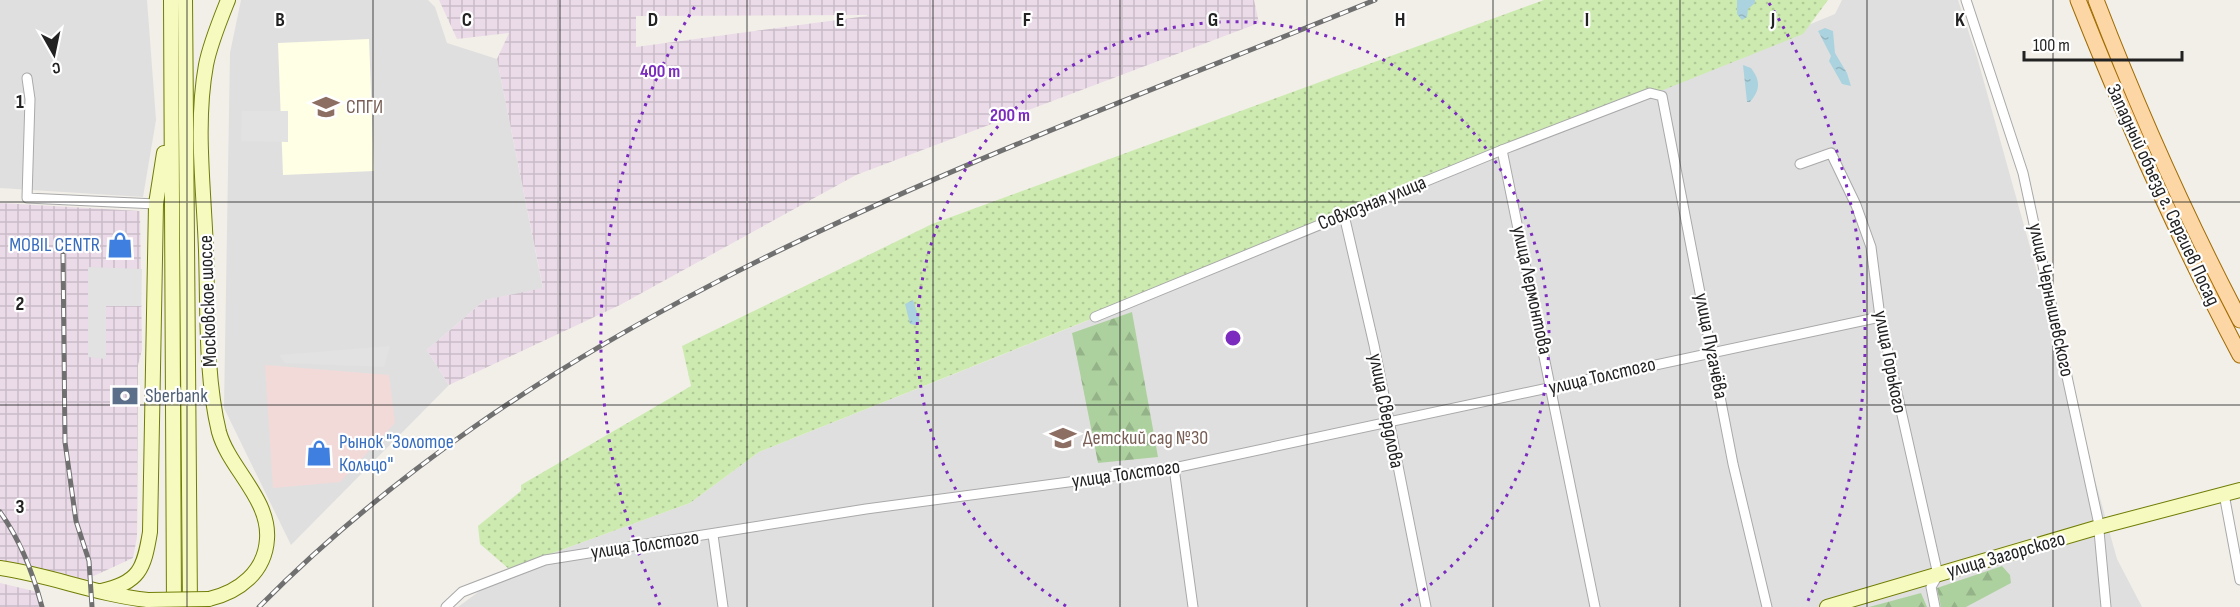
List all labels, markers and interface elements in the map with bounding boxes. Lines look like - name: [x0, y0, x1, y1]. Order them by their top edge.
- text: B: [275, 8, 285, 32]
- text: C: [462, 8, 472, 32]
- text: D: [648, 8, 658, 32]
- text: E: [836, 8, 844, 32]
- text: F: [1023, 8, 1031, 32]
- text: G: [1208, 8, 1218, 32]
- text: H: [1395, 8, 1405, 32]
- text: I: [1585, 8, 1589, 32]
- text: J: [1770, 8, 1775, 32]
- text: K: [1955, 8, 1965, 32]
- north arrow: [24, 24, 84, 84]
- scale bar: [2024, 24, 2182, 62]
- text: 100 m: [2033, 35, 2070, 56]
- text: С: [51, 57, 62, 77]
- text: 400 m: [640, 61, 680, 82]
- street label: Западный объезд г. Сергиев Посад: [2101, 80, 2225, 310]
- text: 1: [16, 90, 24, 114]
- school or university icon: СПГИ: [311, 92, 341, 122]
- place label: СПГИ: [346, 95, 383, 119]
- text: 200 m: [990, 105, 1030, 126]
- street label: Совхозная улица: [1314, 170, 1430, 236]
- street label: улица Чернышевского: [2023, 221, 2079, 379]
- street label: улица Лермонтова: [1507, 224, 1557, 356]
- shop icon: MOBIL CENTR: [105, 230, 135, 260]
- place label: MOBIL CENTR: [9, 233, 100, 257]
- street label: Московское шоссе: [194, 235, 222, 367]
- street label: улица Пугачёва: [1689, 291, 1733, 401]
- text: 2: [16, 292, 24, 316]
- street label: улица Горького: [1868, 309, 1912, 415]
- centre of rings: [1223, 328, 1243, 348]
- street label: улица Свердлова: [1363, 352, 1409, 470]
- street label: улица Толстого: [1546, 352, 1658, 400]
- bank icon: Sberbank: [110, 381, 140, 411]
- place label: Sberbank: [145, 384, 208, 408]
- school or university icon: Детский сад №30: [1048, 423, 1078, 453]
- place label: Детский сад №30: [1083, 426, 1208, 450]
- place label: Рынок "Золотое Кольцо": [339, 430, 454, 477]
- shop icon: Рынок "Золотое Кольцо": [304, 438, 334, 468]
- street label: улица Толстого: [1070, 455, 1182, 493]
- text: 3: [16, 495, 25, 519]
- street label: улица Толстого: [589, 526, 701, 564]
- street label: улица Загорского: [1944, 527, 2068, 583]

